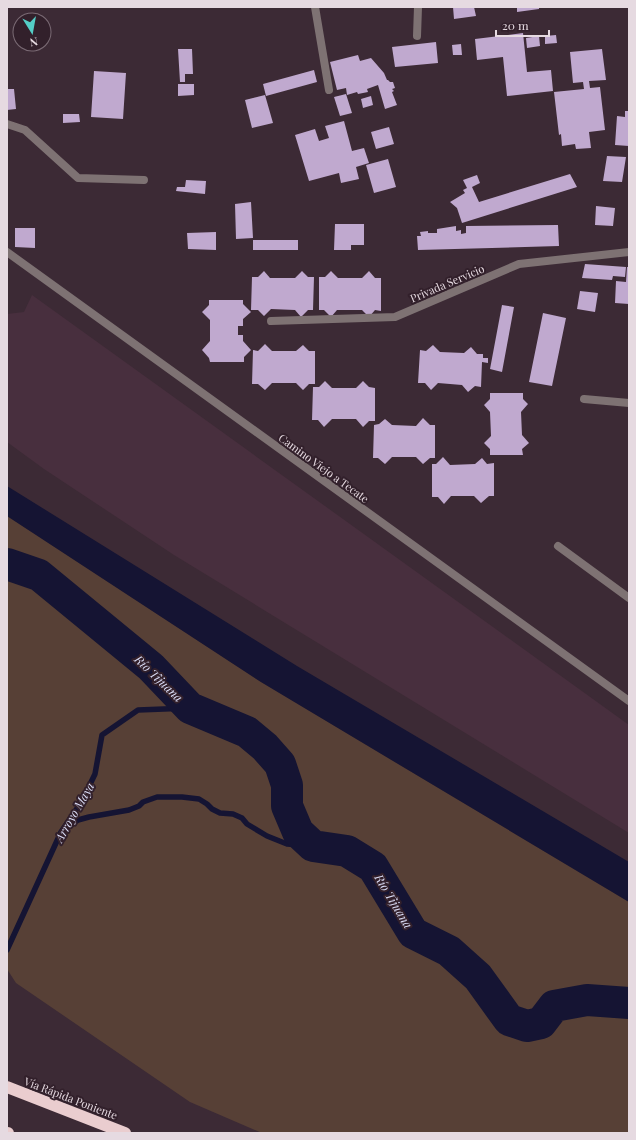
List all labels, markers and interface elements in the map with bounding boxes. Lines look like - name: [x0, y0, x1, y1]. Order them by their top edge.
- north arrow: [12, 12, 52, 52]
- scale bar: [496, 12, 549, 38]
- text: 20 m: [502, 17, 529, 33]
- text: N: [29, 34, 39, 50]
- street label: Privada Servicio: [408, 261, 486, 305]
- street label: Camino Viejo a Tecate: [276, 430, 373, 506]
- water label: Río Tijuana: [131, 650, 187, 705]
- water label: Arroyo Maya: [49, 779, 98, 847]
- water label: Río Tijuana: [371, 870, 417, 931]
- street label: Vía Rápida Poniente: [21, 1073, 120, 1123]

